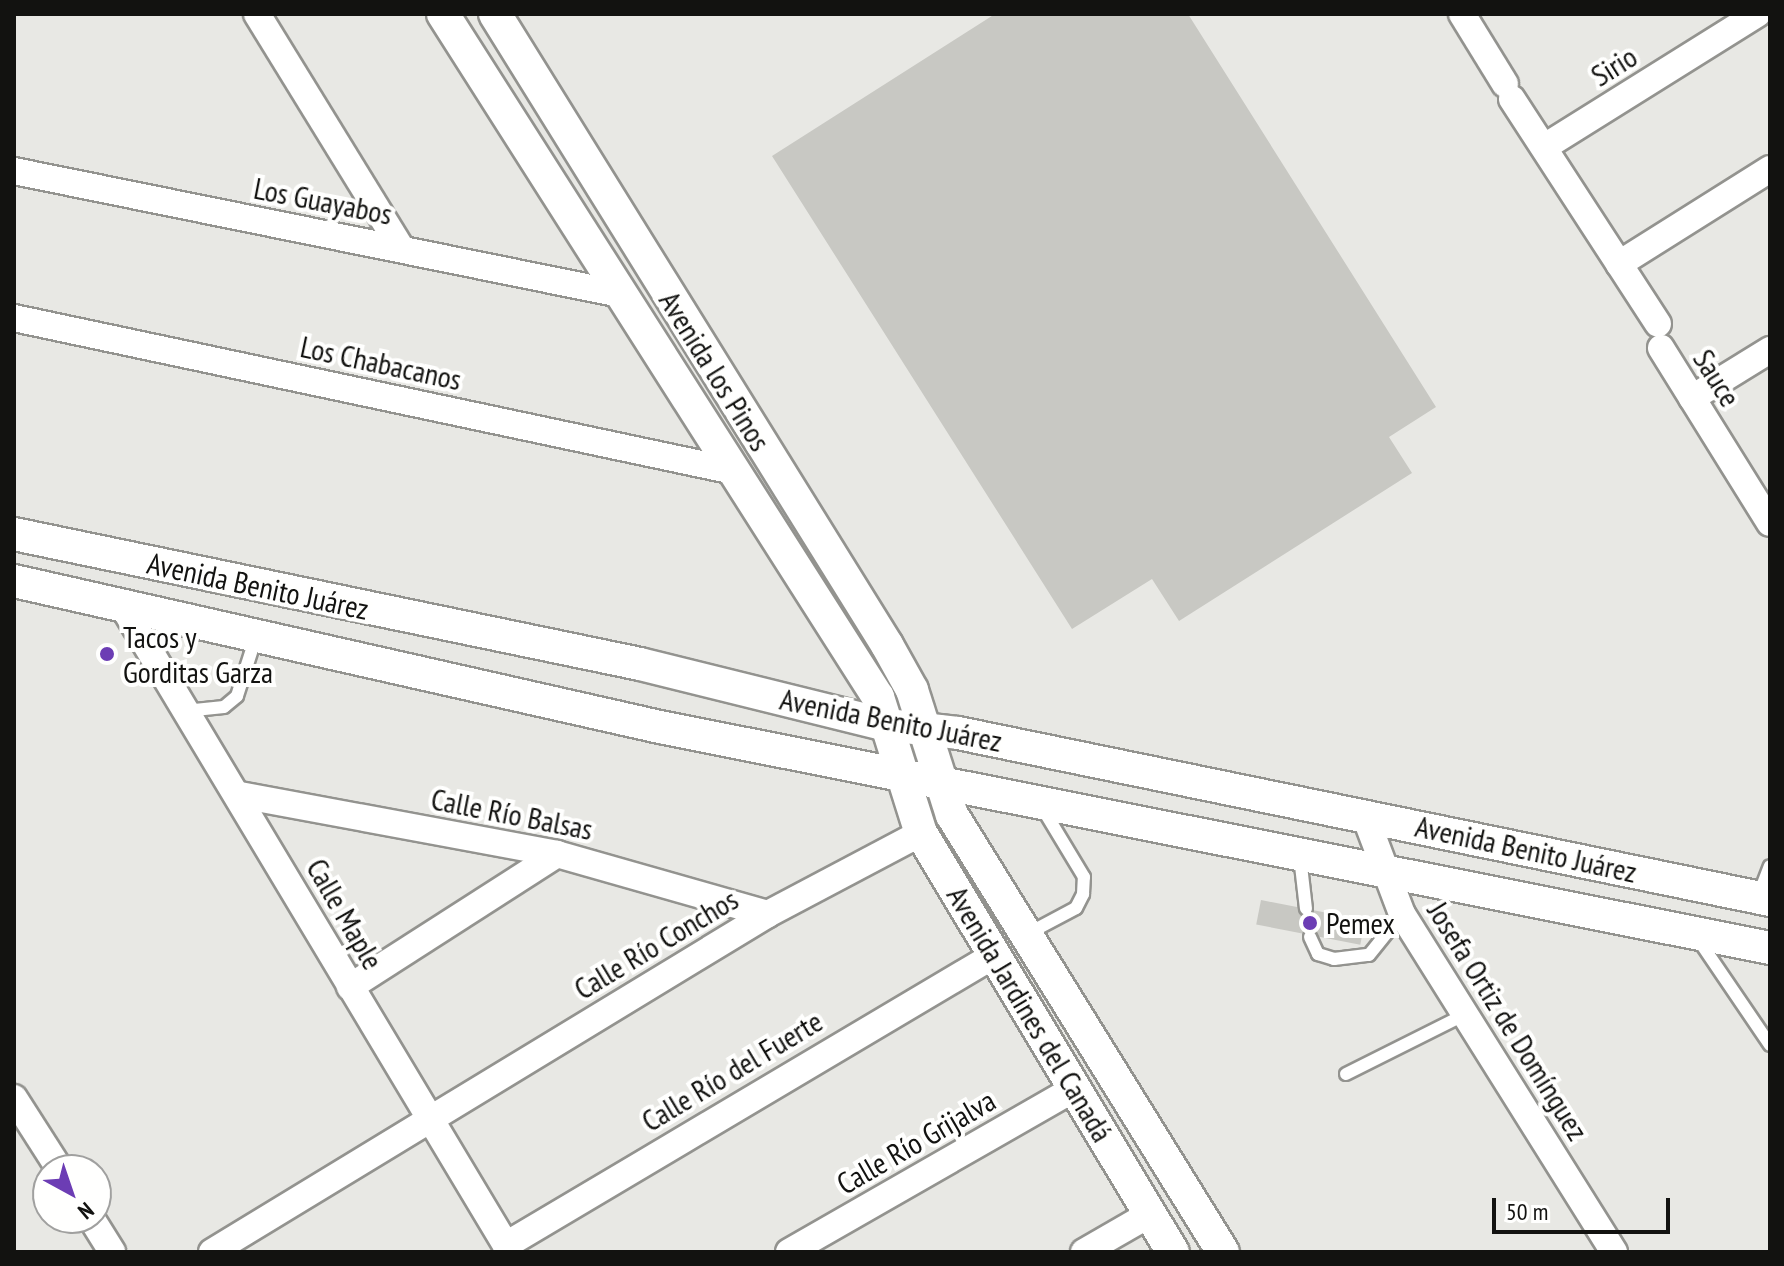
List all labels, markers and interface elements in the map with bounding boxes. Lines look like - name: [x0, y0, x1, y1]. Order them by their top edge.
- street label: Sirio: [1585, 38, 1643, 94]
- street label: Los Guayabos: [251, 170, 395, 232]
- street label: Avenida los Pinos: [652, 285, 778, 457]
- street label: Los Chabacanos: [297, 328, 465, 398]
- street label: Sauce: [1686, 343, 1748, 413]
- street label: Avenida Benito Juárez: [144, 545, 372, 627]
- place label: Tacos y Gorditas Garza: [123, 619, 273, 690]
- marker: Tacos y Gorditas Garza: [98, 645, 116, 663]
- street label: Avenida Benito Juárez: [777, 681, 1005, 759]
- street label: Calle Río Balsas: [428, 781, 596, 847]
- street label: Avenida Benito Juárez: [1412, 808, 1640, 890]
- street label: Calle Maple: [299, 852, 391, 976]
- street label: Avenida Jardines del Canadá: [939, 880, 1121, 1148]
- street label: Calle Río Conchos: [568, 881, 744, 1007]
- street label: Josefa Ortiz de Domínguez: [1420, 895, 1596, 1147]
- place label: Pemex: [1326, 905, 1395, 941]
- marker: Pemex: [1301, 914, 1319, 932]
- street label: Calle Río del Fuerte: [635, 1003, 829, 1139]
- street label: Calle Río Grijalva: [830, 1082, 1002, 1202]
- north arrow: [32, 1154, 112, 1234]
- scale bar: [1496, 1182, 1674, 1232]
- text: N: [73, 1196, 100, 1225]
- text: 50 m: [1506, 1196, 1548, 1227]

